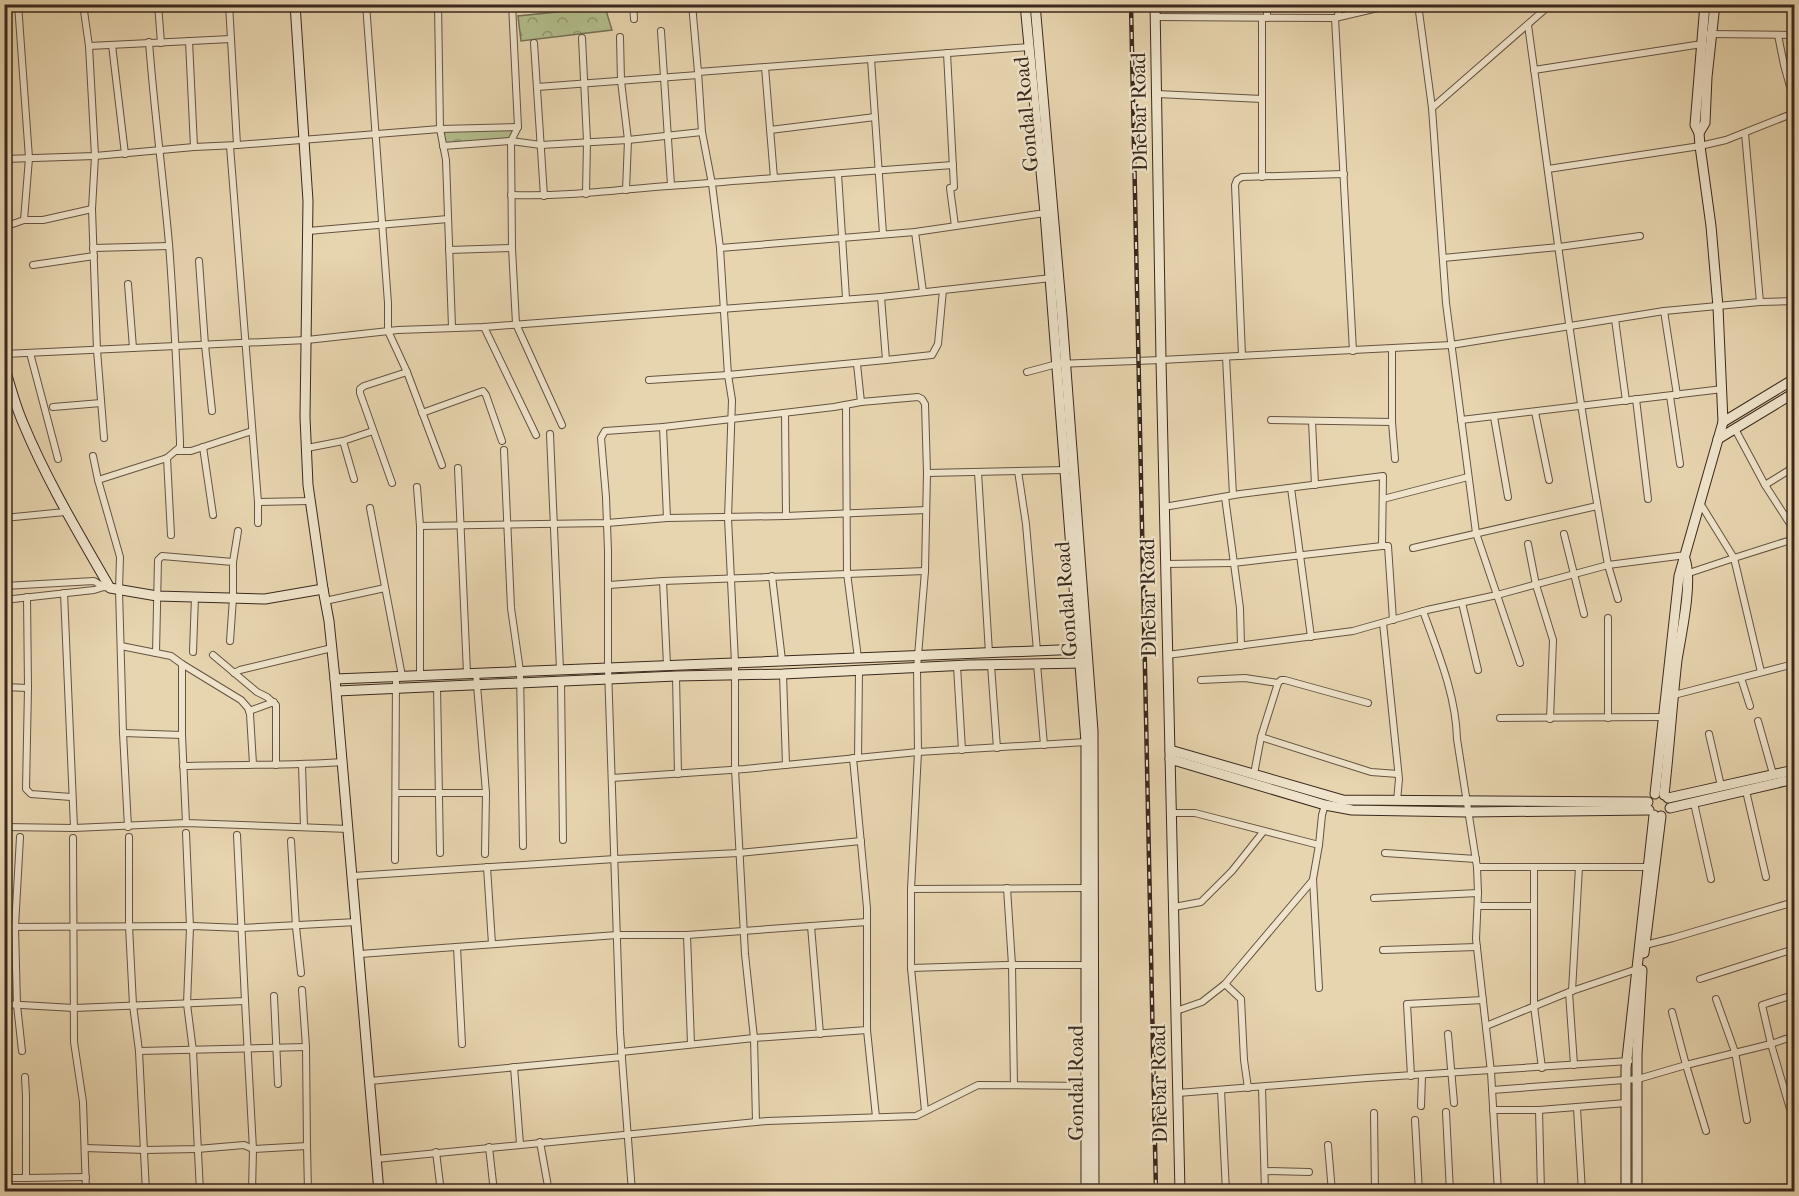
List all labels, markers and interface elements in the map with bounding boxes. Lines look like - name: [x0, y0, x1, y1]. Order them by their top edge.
- street label: Dhebar Road: [1126, 52, 1152, 172]
- street label: Gondal Road: [1009, 55, 1043, 173]
- street label: Dhebar Road: [1135, 538, 1161, 658]
- street label: Gondal Road: [1050, 540, 1082, 658]
- street label: Dhebar Road: [1146, 1024, 1172, 1144]
- street label: Gondal Road: [1064, 1025, 1088, 1141]

